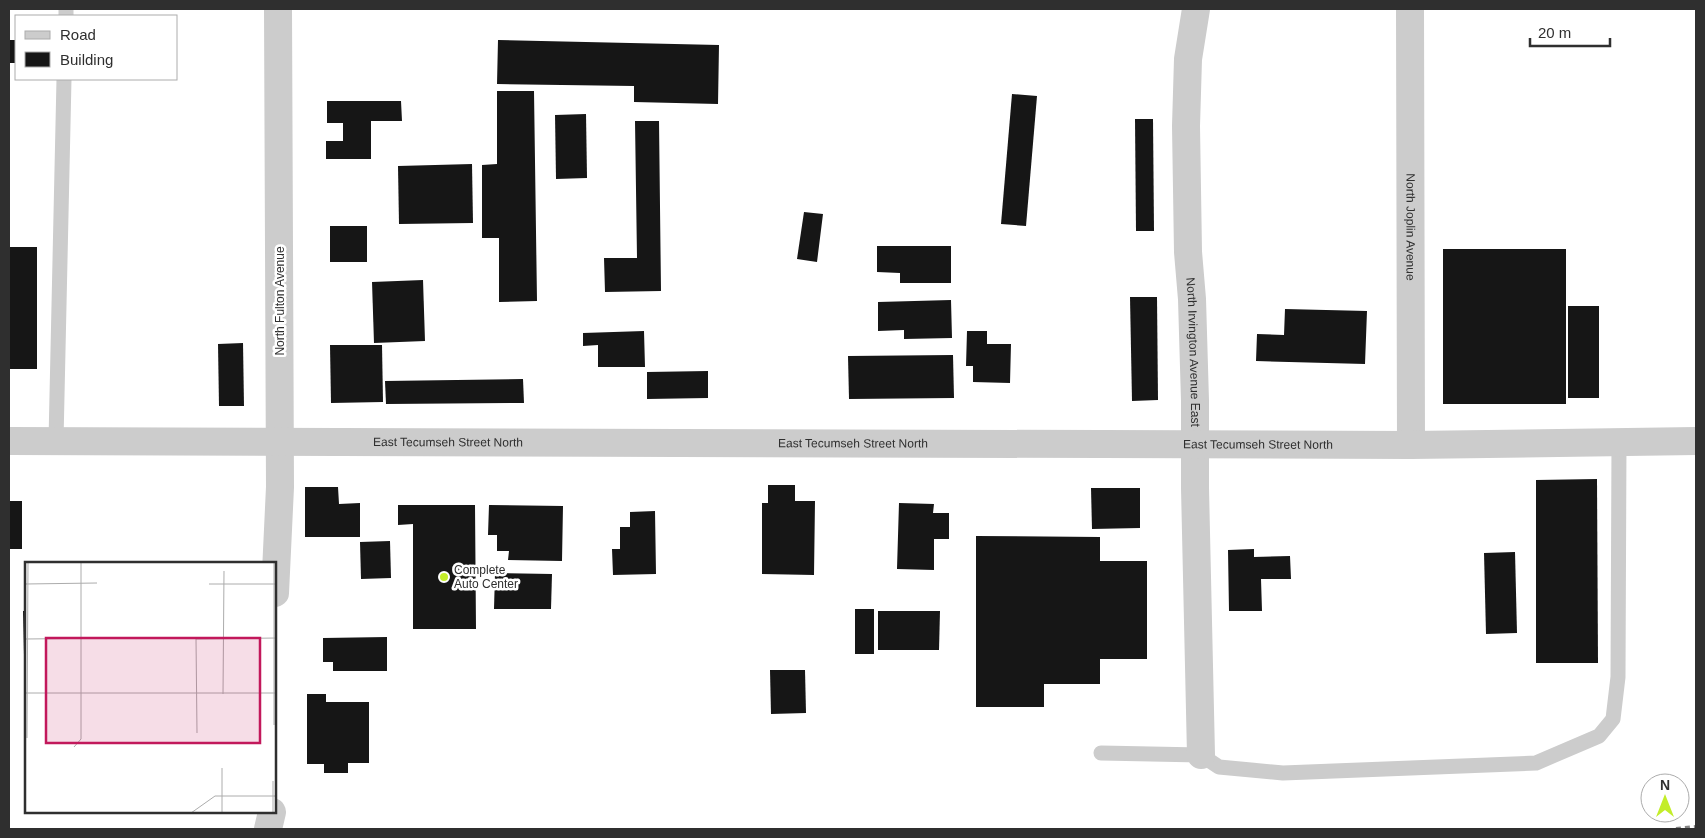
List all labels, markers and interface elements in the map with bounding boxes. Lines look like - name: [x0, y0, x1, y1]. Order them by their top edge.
- legend: [15, 15, 178, 80]
- scale bar: [1530, 15, 1610, 47]
- text: 20 m: [1538, 24, 1571, 41]
- text: Road: [60, 26, 96, 43]
- text: Building: [60, 51, 113, 68]
- street label: North Joplin Avenue: [1403, 173, 1418, 281]
- street label: North Fulton Avenue: [273, 246, 287, 356]
- street label: North Irvington Avenue East: [1183, 277, 1202, 427]
- street label: East Tecumseh Street North: [373, 435, 523, 449]
- street label: East Tecumseh Street North: [778, 436, 928, 451]
- street label: East Tecumseh Street North: [1183, 437, 1333, 452]
- inset map: [25, 562, 276, 813]
- place label: Complete Auto Center: [454, 563, 518, 591]
- marker: Complete Auto Center: [438, 571, 450, 583]
- north arrow: [1640, 773, 1690, 823]
- text: N: [1660, 777, 1670, 793]

